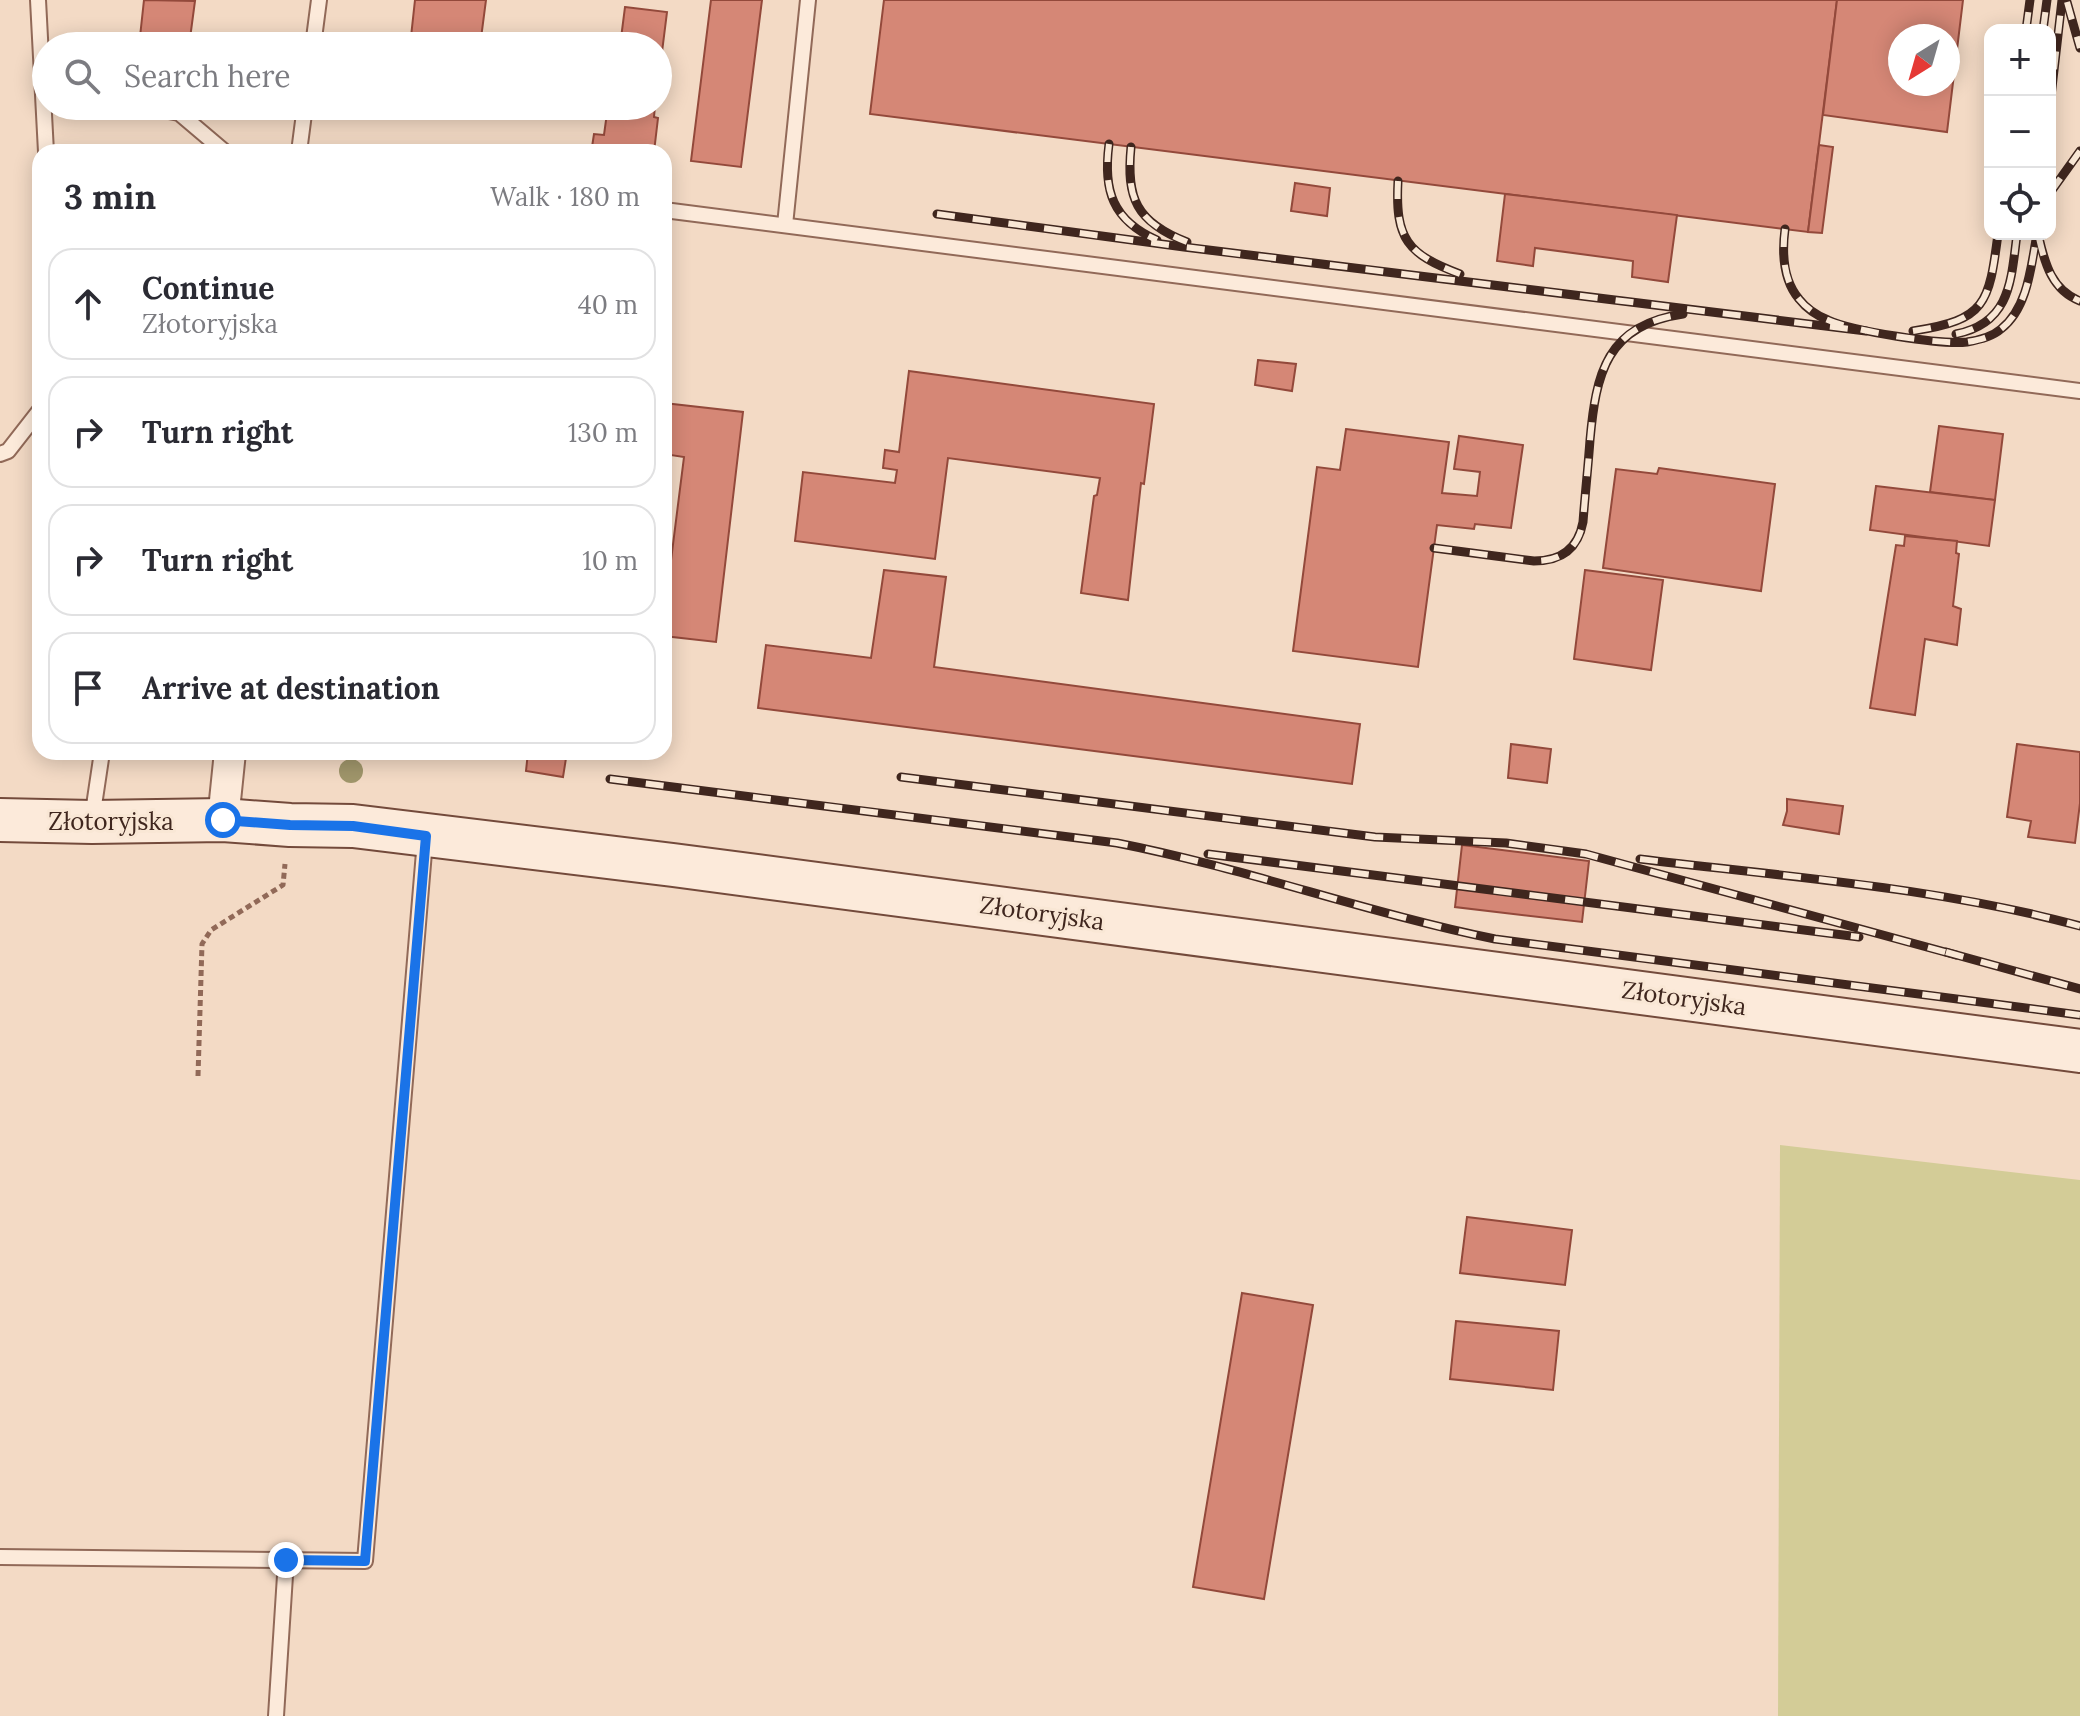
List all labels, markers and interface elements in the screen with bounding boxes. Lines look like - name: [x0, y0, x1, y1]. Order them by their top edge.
- north arrow: [1888, 24, 1960, 96]
- map controls: [1984, 24, 2056, 240]
- button: +: [1984, 24, 2056, 96]
- search box: [32, 32, 672, 120]
- icon: search: [60, 54, 104, 98]
- text: Search here: [124, 57, 291, 95]
- button: −: [1984, 96, 2056, 168]
- button: locate: [1984, 168, 2056, 240]
- text: 3 min: [64, 175, 156, 218]
- text: Walk · 180 m: [490, 180, 640, 213]
- text: Continue: [142, 269, 274, 307]
- icon: ahead: [66, 282, 110, 326]
- text: 40 m: [578, 288, 638, 321]
- text: Złotoryjska: [142, 307, 278, 340]
- icon: right: [66, 410, 110, 454]
- text: Turn right: [142, 413, 293, 451]
- text: 130 m: [568, 416, 638, 449]
- icon: right: [66, 538, 110, 582]
- text: Turn right: [142, 541, 293, 579]
- text: 10 m: [582, 544, 638, 577]
- icon: arrive: [66, 666, 110, 710]
- text: Arrive at destination: [142, 669, 440, 707]
- route start: [205, 802, 241, 838]
- street label: Złotoryjska: [48, 806, 174, 837]
- street label: Złotoryjska: [978, 889, 1106, 937]
- street label: Złotoryjska: [1620, 974, 1748, 1022]
- route end: [268, 1542, 304, 1578]

